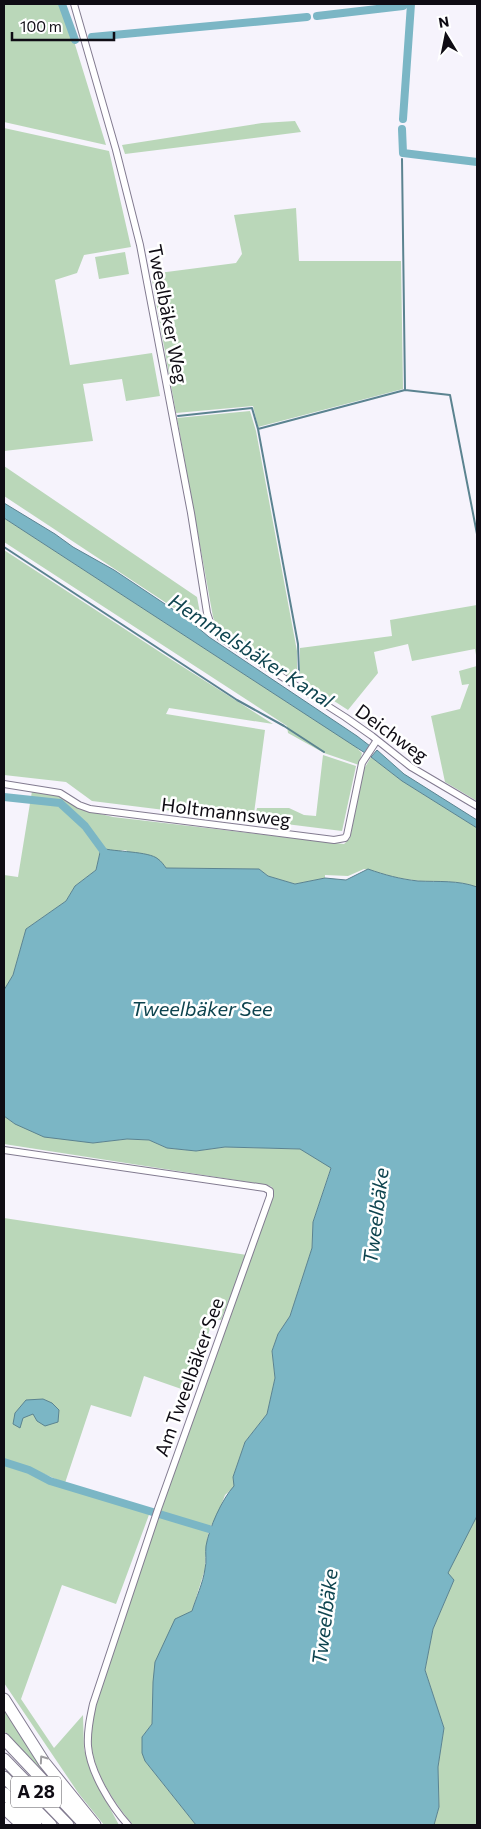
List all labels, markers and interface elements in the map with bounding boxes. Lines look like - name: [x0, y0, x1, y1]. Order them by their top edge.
- scale bar: [12, 10, 115, 42]
- north arrow: [421, 10, 471, 60]
- text: N: [437, 12, 450, 31]
- text: 100 m: [20, 17, 62, 35]
- street label: Tweelbäker Weg: [144, 242, 193, 385]
- water label: Hemmelsbäker Kanal: [165, 588, 339, 713]
- street label: Deichweg: [351, 699, 433, 767]
- street label: Holtmannsweg: [160, 792, 292, 831]
- water label: Tweelbäker See: [131, 996, 273, 1020]
- water label: Tweelbäke: [357, 1166, 393, 1265]
- street label: Am Tweelbäker See: [149, 1294, 228, 1459]
- water label: Tweelbäke: [306, 1567, 342, 1666]
- one-way arrow: [40, 1756, 49, 1765]
- road number: A 28: [11, 1776, 61, 1808]

